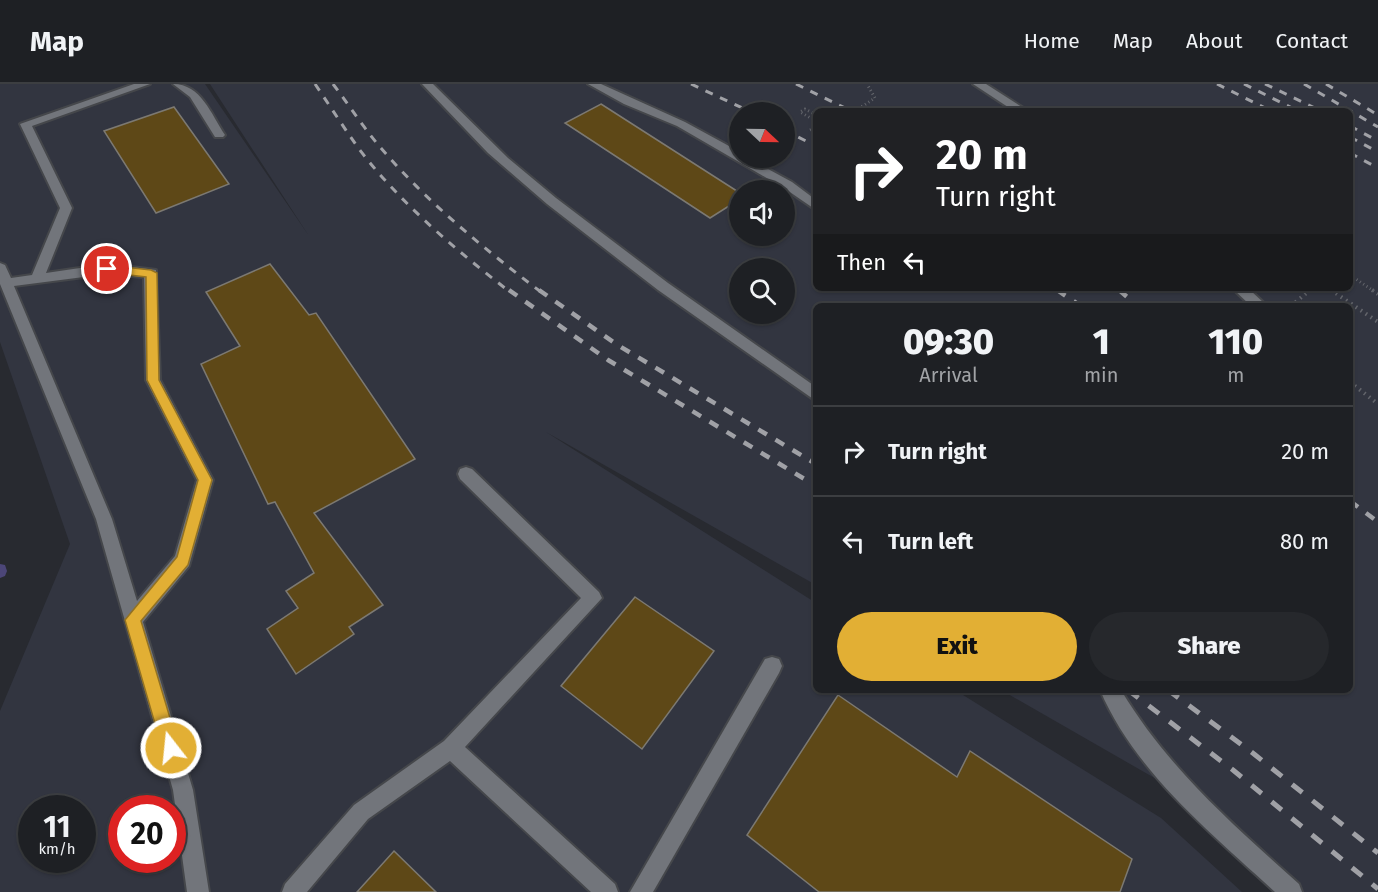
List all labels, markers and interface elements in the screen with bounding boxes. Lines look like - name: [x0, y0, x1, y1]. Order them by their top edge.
- text: Map: [30, 25, 84, 58]
- text: Home: [1024, 28, 1080, 54]
- text: Map: [1113, 28, 1153, 54]
- text: About: [1186, 28, 1243, 54]
- text: Contact: [1276, 28, 1348, 54]
- north arrow: [729, 102, 795, 168]
- map controls: [729, 102, 795, 324]
- text: 20 m: [936, 130, 1028, 180]
- icon: right: [837, 132, 915, 210]
- button: sound: [729, 180, 795, 246]
- text: Turn right: [936, 181, 1056, 213]
- pin: [81, 243, 132, 294]
- icon: left: [898, 246, 931, 279]
- text: Then: [837, 249, 886, 276]
- icon: arrive: [90, 252, 123, 285]
- button: search: [729, 258, 795, 324]
- text: 09:30: [903, 320, 994, 364]
- text: 1: [1093, 320, 1110, 364]
- text: 110: [1208, 320, 1263, 364]
- text: Arrival: [919, 363, 978, 387]
- text: min: [1084, 363, 1118, 387]
- text: m: [1227, 363, 1244, 387]
- icon: right: [837, 435, 870, 468]
- text: Turn right: [888, 438, 987, 465]
- text: 20 m: [1281, 438, 1329, 465]
- icon: left: [837, 525, 870, 558]
- text: Turn left: [888, 528, 973, 555]
- text: 80 m: [1280, 528, 1329, 555]
- button: Exit: [837, 612, 1077, 681]
- button: Share: [1089, 612, 1329, 681]
- position arrow: [139, 716, 203, 780]
- speed limit sign: 20: [108, 795, 186, 873]
- text: 11: [43, 809, 71, 845]
- text: km/h: [38, 840, 76, 858]

